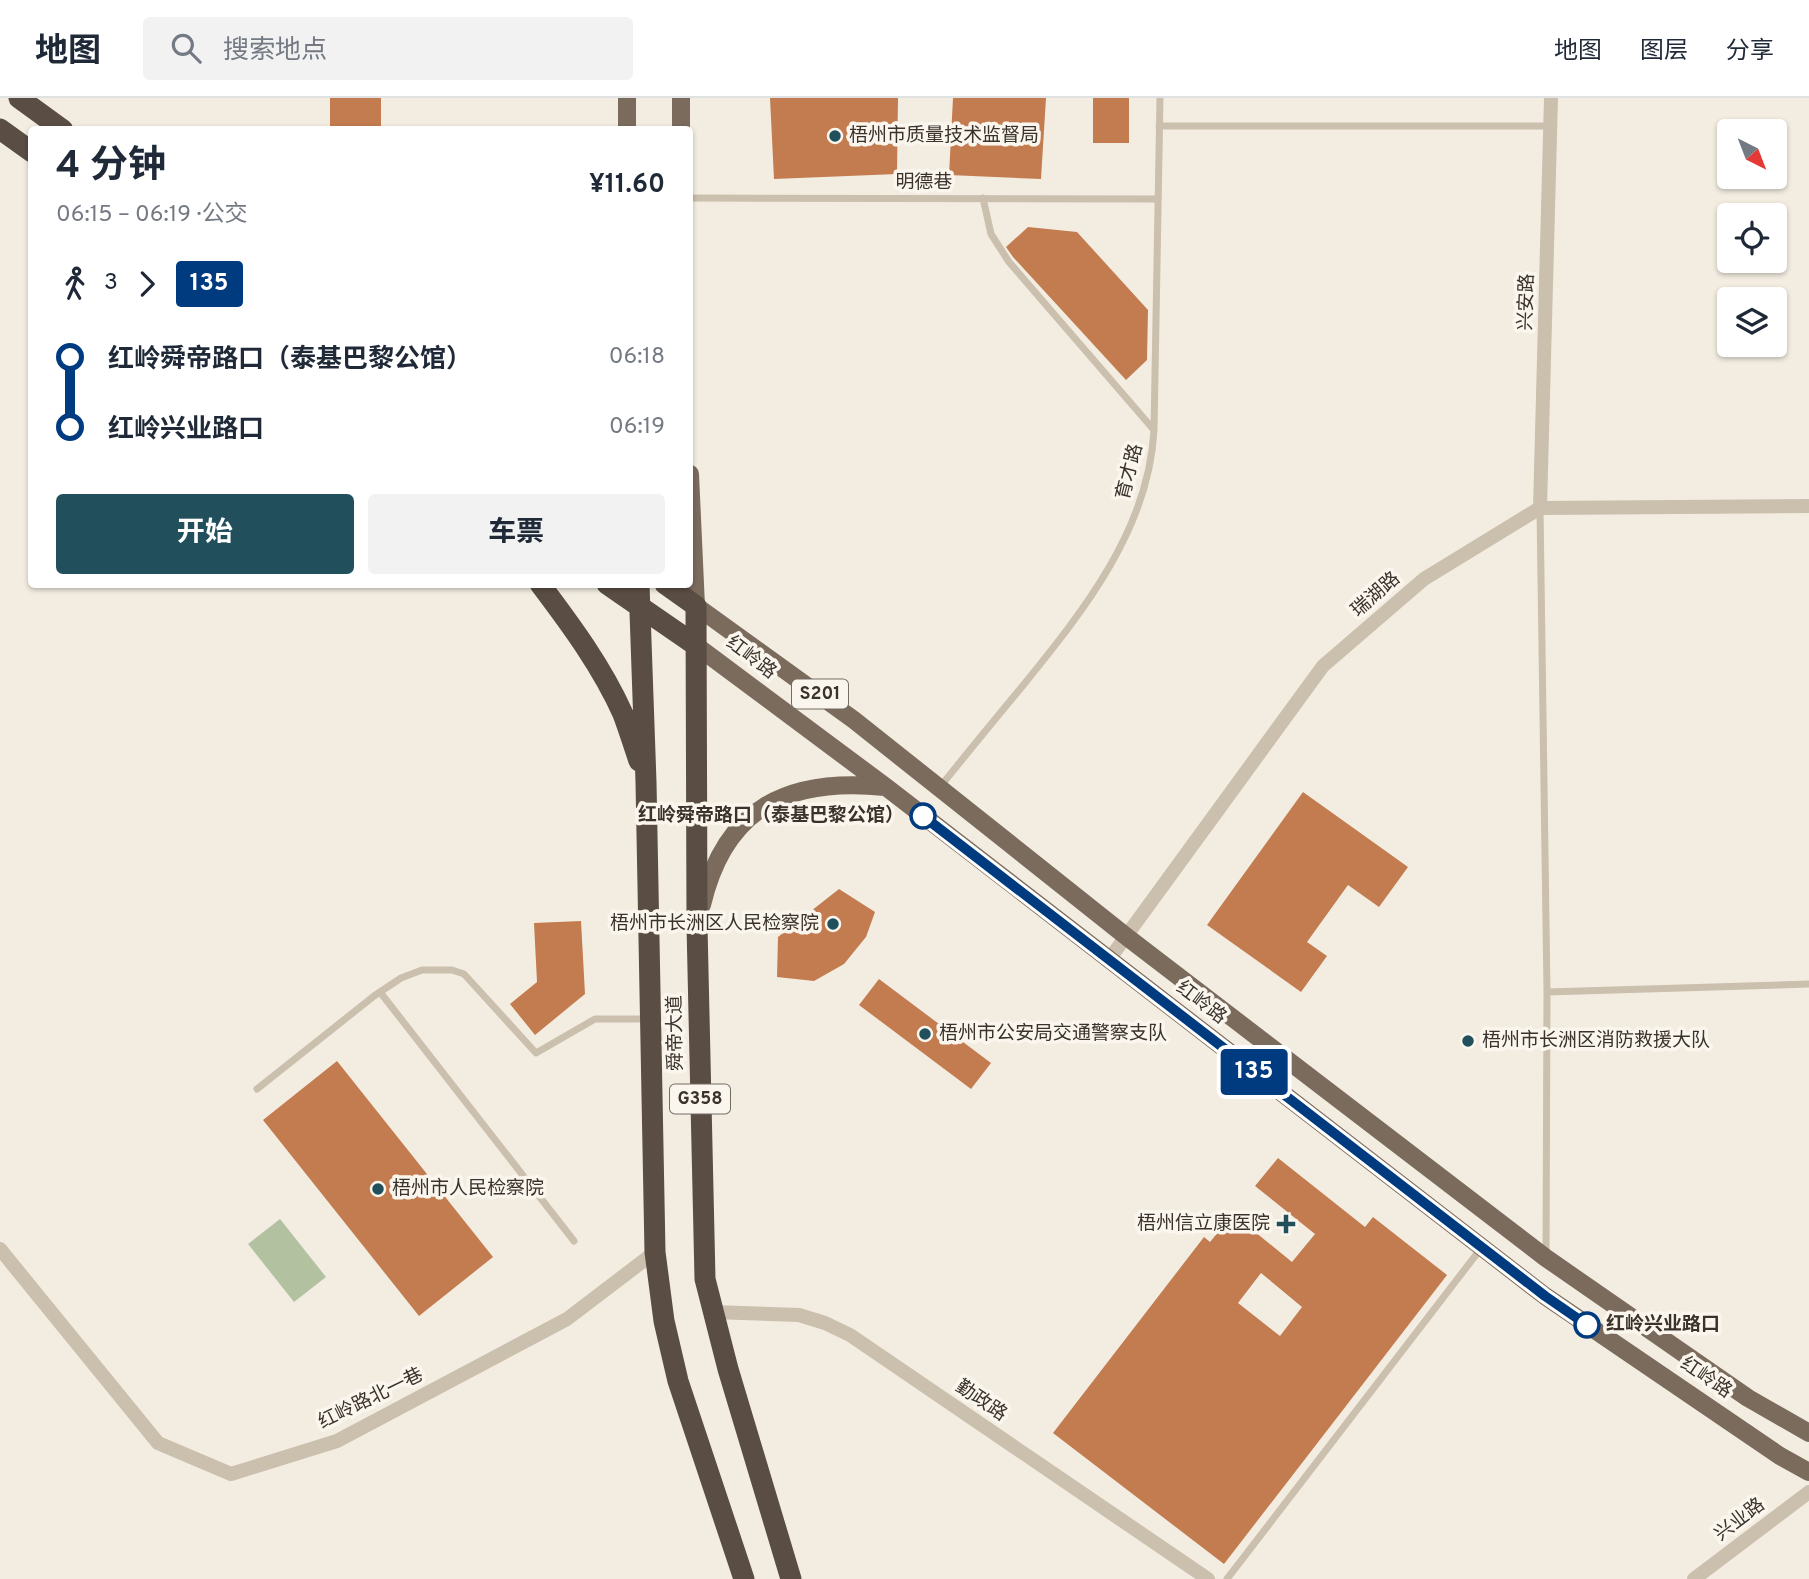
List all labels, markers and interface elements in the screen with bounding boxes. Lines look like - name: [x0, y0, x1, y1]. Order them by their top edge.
- search box: [143, 17, 633, 80]
- icon: search: [167, 29, 205, 67]
- text: 地图: [35, 32, 101, 74]
- text: 搜索地点: [223, 35, 327, 68]
- text: 地图: [1554, 37, 1602, 67]
- text: 图层: [1640, 37, 1688, 67]
- text: 分享: [1726, 37, 1774, 67]
- north arrow: [1717, 119, 1787, 189]
- map controls: [1717, 119, 1787, 357]
- place label: 梧州市质量技术监督局: [849, 124, 1039, 148]
- marker: 梧州市质量技术监督局: [827, 128, 843, 144]
- text: 4 分钟: [56, 143, 166, 192]
- text: ¥11.60: [589, 169, 665, 202]
- street label: 明德巷: [895, 171, 953, 195]
- text: 06:15 – 06:19 · 公交: [56, 201, 248, 230]
- button: locate: [1717, 203, 1787, 273]
- icon: walk: [56, 265, 94, 303]
- icon: forward: [128, 265, 166, 303]
- text: 3: [104, 269, 118, 298]
- text: 135: [190, 269, 229, 299]
- street label: 兴安路: [1514, 273, 1540, 331]
- button: layers: [1717, 287, 1787, 357]
- text: 06:18: [609, 343, 665, 372]
- text: 红岭舜帝路口（泰基巴黎公馆）: [108, 344, 472, 377]
- text: 06:19: [609, 413, 665, 442]
- text: 红岭兴业路口: [108, 414, 264, 447]
- street label: 育才路: [1111, 441, 1149, 503]
- button: 开始: [56, 494, 354, 574]
- button: 车票: [368, 494, 665, 574]
- street label: 瑞湖路: [1347, 567, 1405, 623]
- street label: 红岭路: [721, 631, 781, 685]
- road number: S201: [792, 680, 848, 708]
- marker: 红岭舜帝路口（泰基巴黎公馆）: [910, 803, 936, 829]
- place label: 红岭舜帝路口（泰基巴黎公馆）: [638, 804, 904, 828]
- place label: 梧州市长洲区人民检察院: [610, 912, 819, 936]
- marker: 梧州市长洲区人民检察院: [825, 916, 841, 932]
- street label: 红岭路: [1171, 976, 1231, 1030]
- street label: 舜帝大道: [663, 995, 689, 1071]
- place label: 梧州市公安局交通警察支队: [939, 1022, 1167, 1046]
- marker: 梧州市公安局交通警察支队: [917, 1026, 933, 1042]
- place label: 梧州市长洲区消防救援大队: [1482, 1029, 1710, 1053]
- marker: 梧州市长洲区消防救援大队: [1460, 1033, 1476, 1049]
- line badge: 135: [1214, 1049, 1294, 1095]
- text: 135: [1235, 1057, 1273, 1087]
- road number: G358: [670, 1084, 730, 1114]
- place label: 梧州市人民检察院: [392, 1177, 544, 1201]
- marker: 梧州市人民检察院: [370, 1181, 386, 1197]
- place label: 梧州信立康医院: [1137, 1212, 1270, 1236]
- marker: 梧州信立康医院: [1276, 1214, 1296, 1234]
- marker: 红岭兴业路口: [1574, 1312, 1600, 1338]
- place label: 红岭兴业路口: [1606, 1313, 1720, 1337]
- street label: 红岭路: [1676, 1352, 1736, 1404]
- street label: 红岭路北一巷: [315, 1363, 427, 1435]
- street label: 勤政路: [951, 1375, 1011, 1427]
- street label: 兴业路: [1710, 1493, 1770, 1547]

